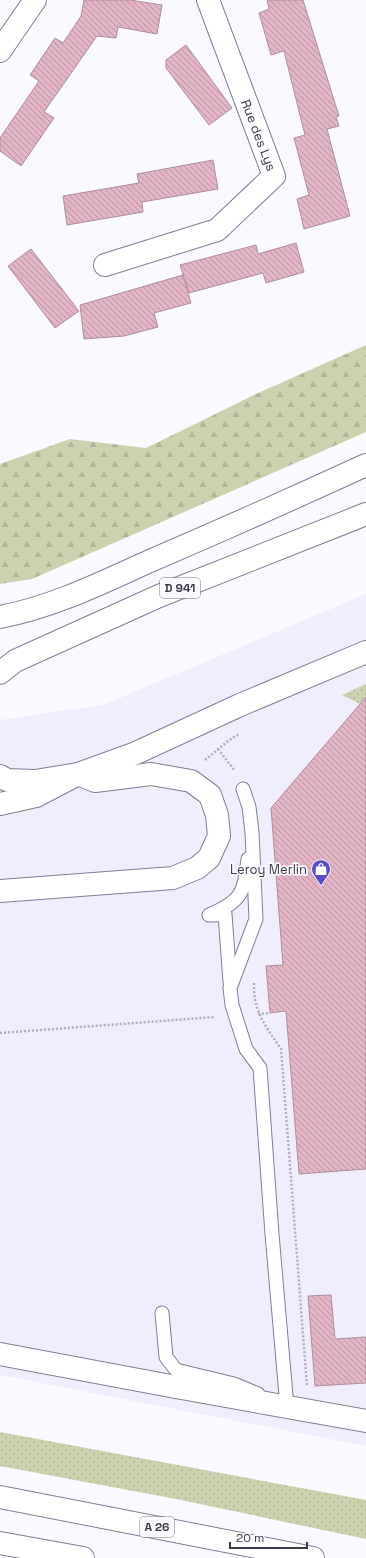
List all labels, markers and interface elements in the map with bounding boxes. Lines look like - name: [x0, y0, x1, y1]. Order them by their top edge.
- street label: Rue des Lys: [237, 97, 280, 174]
- road number: D 941: [160, 578, 200, 598]
- shop icon: Leroy Merlin: [310, 858, 332, 886]
- place label: Leroy Merlin: [230, 861, 307, 878]
- road number: A 26: [140, 1517, 174, 1537]
- scale bar: [230, 1524, 307, 1550]
- text: 20 m: [236, 1530, 264, 1546]

